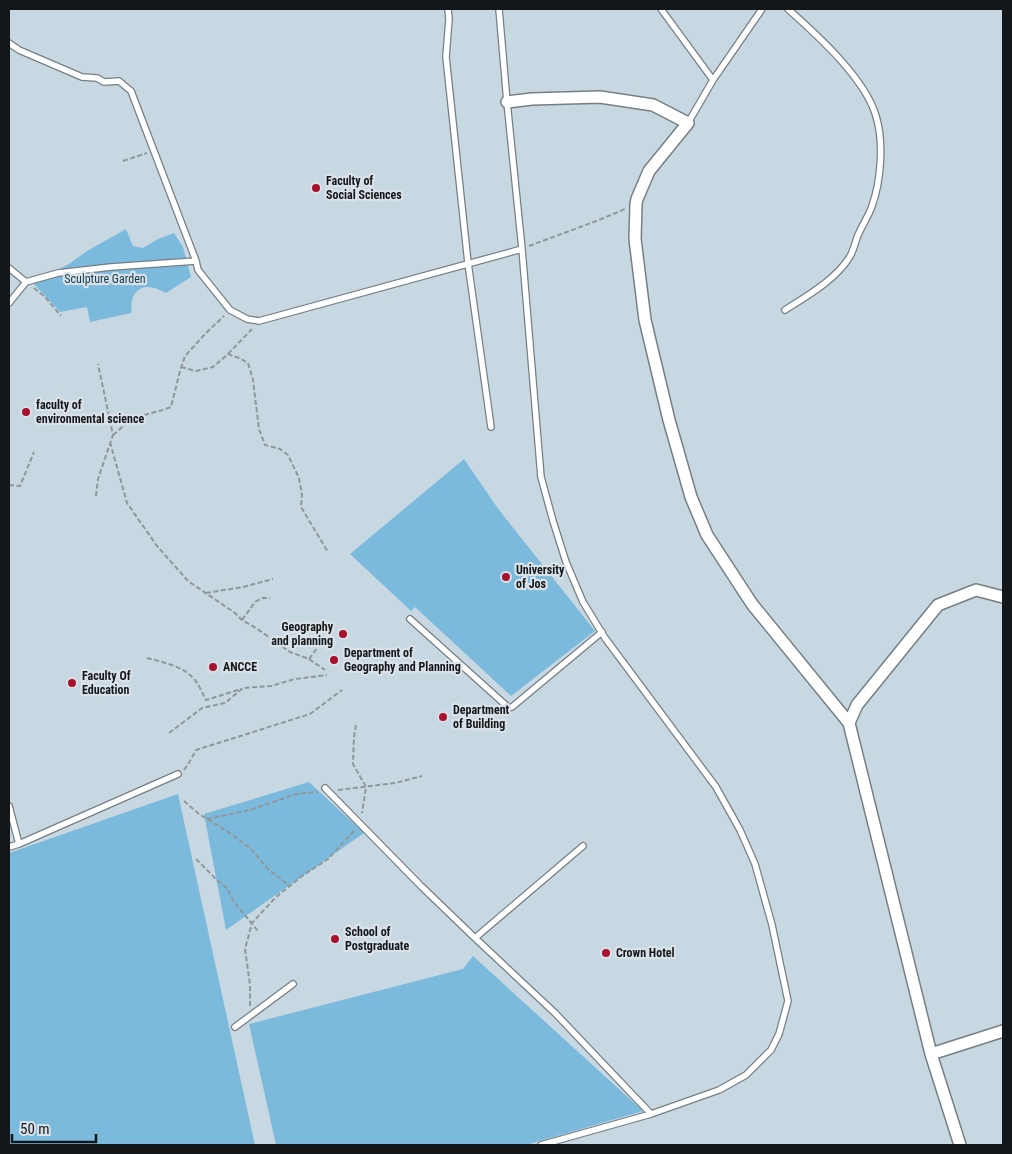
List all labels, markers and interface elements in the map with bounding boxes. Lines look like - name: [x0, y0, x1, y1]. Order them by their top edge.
- place label: Faculty of Social Sciences: [326, 174, 402, 202]
- marker: Faculty of Social Sciences: [310, 182, 322, 194]
- park label: Sculpture Garden: [64, 272, 146, 286]
- place label: faculty of environmental science: [36, 398, 145, 426]
- marker: faculty of environmental science: [20, 406, 32, 418]
- place label: University of Jos: [516, 563, 565, 591]
- marker: University of Jos: [500, 571, 512, 583]
- place label: Geography and planning: [271, 620, 334, 648]
- marker: Geography and planning: [337, 628, 349, 640]
- place label: Department of Geography and Planning: [344, 646, 461, 674]
- marker: Department of Geography and Planning: [328, 654, 340, 666]
- place label: ANCCE: [223, 660, 257, 674]
- marker: ANCCE: [207, 661, 219, 673]
- place label: Faculty Of Education: [82, 669, 131, 697]
- marker: Faculty Of Education: [66, 677, 78, 689]
- place label: Department of Building: [453, 703, 510, 731]
- marker: Department of Building: [437, 711, 449, 723]
- place label: School of Postgraduate: [345, 925, 410, 953]
- marker: School of Postgraduate: [329, 933, 341, 945]
- place label: Crown Hotel: [616, 946, 675, 960]
- marker: Crown Hotel: [600, 947, 612, 959]
- scale bar: [12, 1112, 96, 1144]
- text: 50 m: [20, 1120, 50, 1138]

